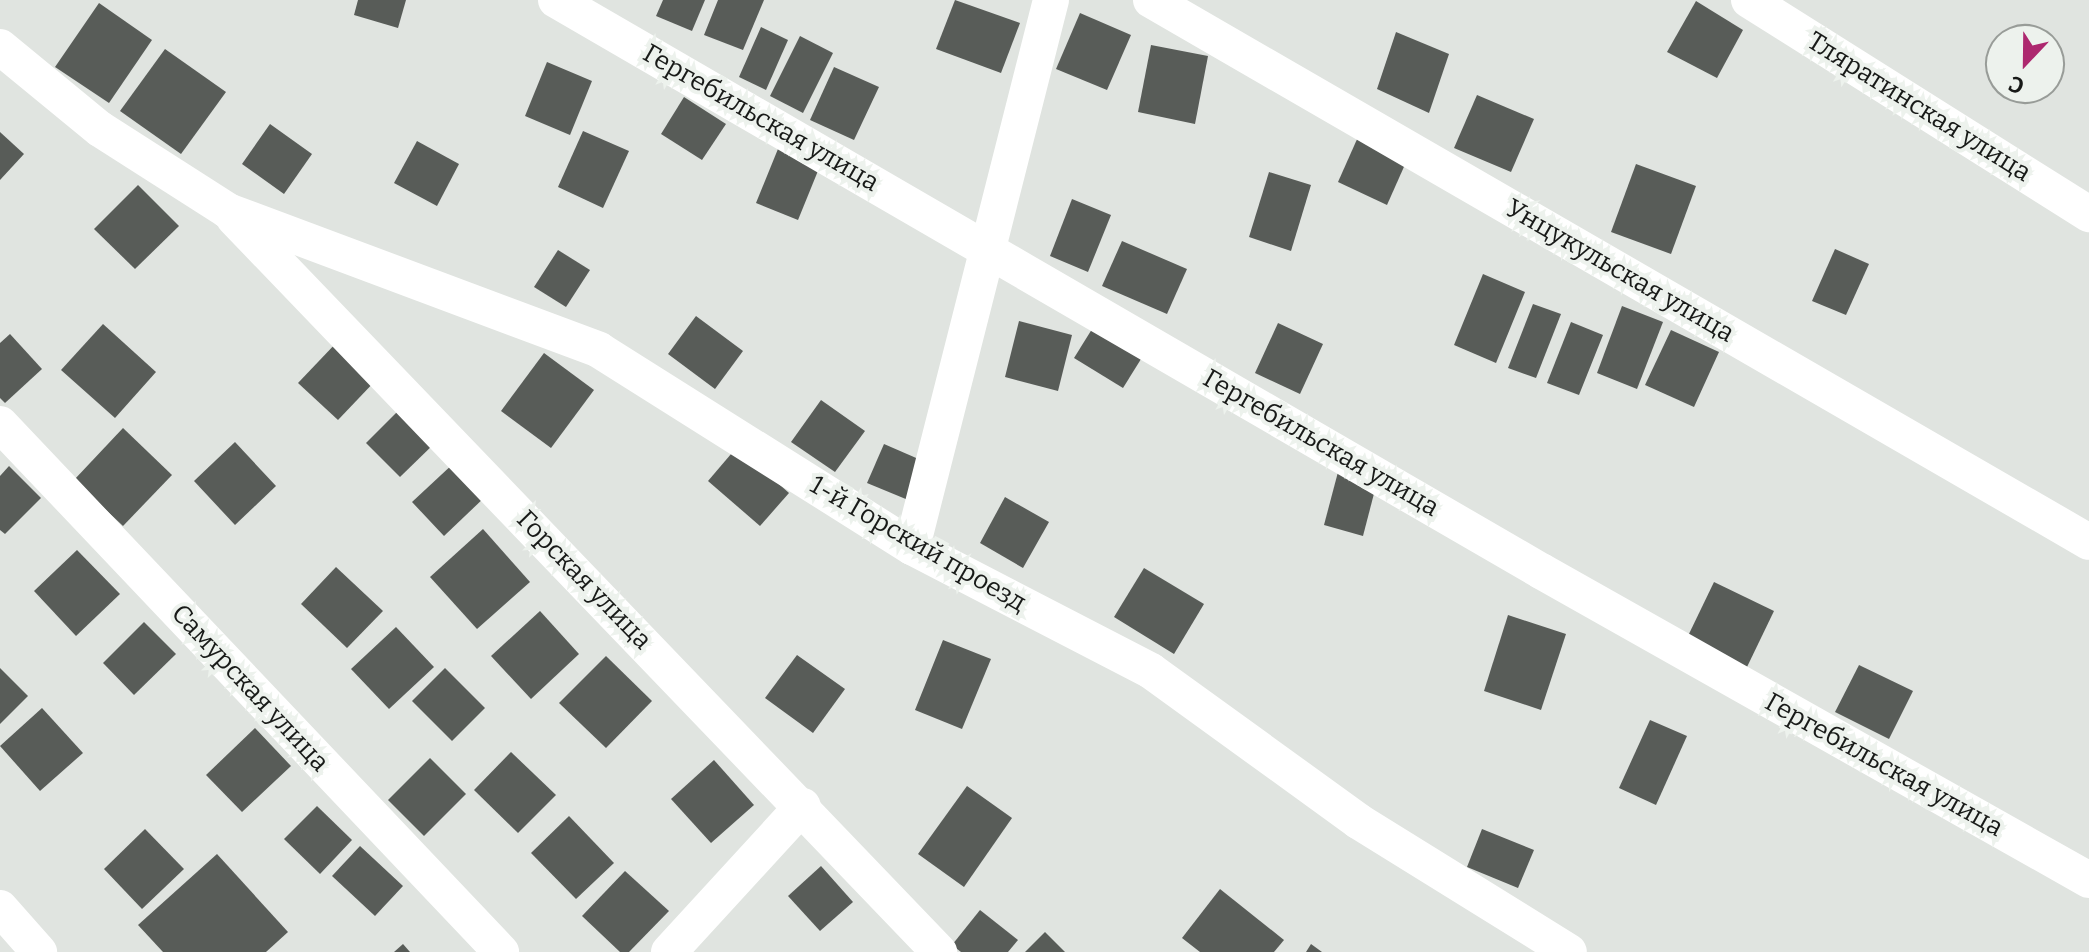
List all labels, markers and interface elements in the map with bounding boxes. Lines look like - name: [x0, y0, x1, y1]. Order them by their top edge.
- north arrow: [1985, 24, 2065, 104]
- street label: Тляратинская улица: [1801, 26, 2037, 188]
- street label: Гергебильская улица: [638, 38, 884, 198]
- text: С: [2005, 70, 2028, 100]
- street label: Унцукульская улица: [1500, 193, 1740, 349]
- street label: Гергебильская улица: [1198, 363, 1444, 523]
- street label: 1-й Горский проезд: [804, 469, 1032, 619]
- street label: Горская улица: [510, 504, 658, 656]
- street label: Самурская улица: [165, 598, 335, 778]
- street label: Гергебильская улица: [1760, 687, 2008, 843]

